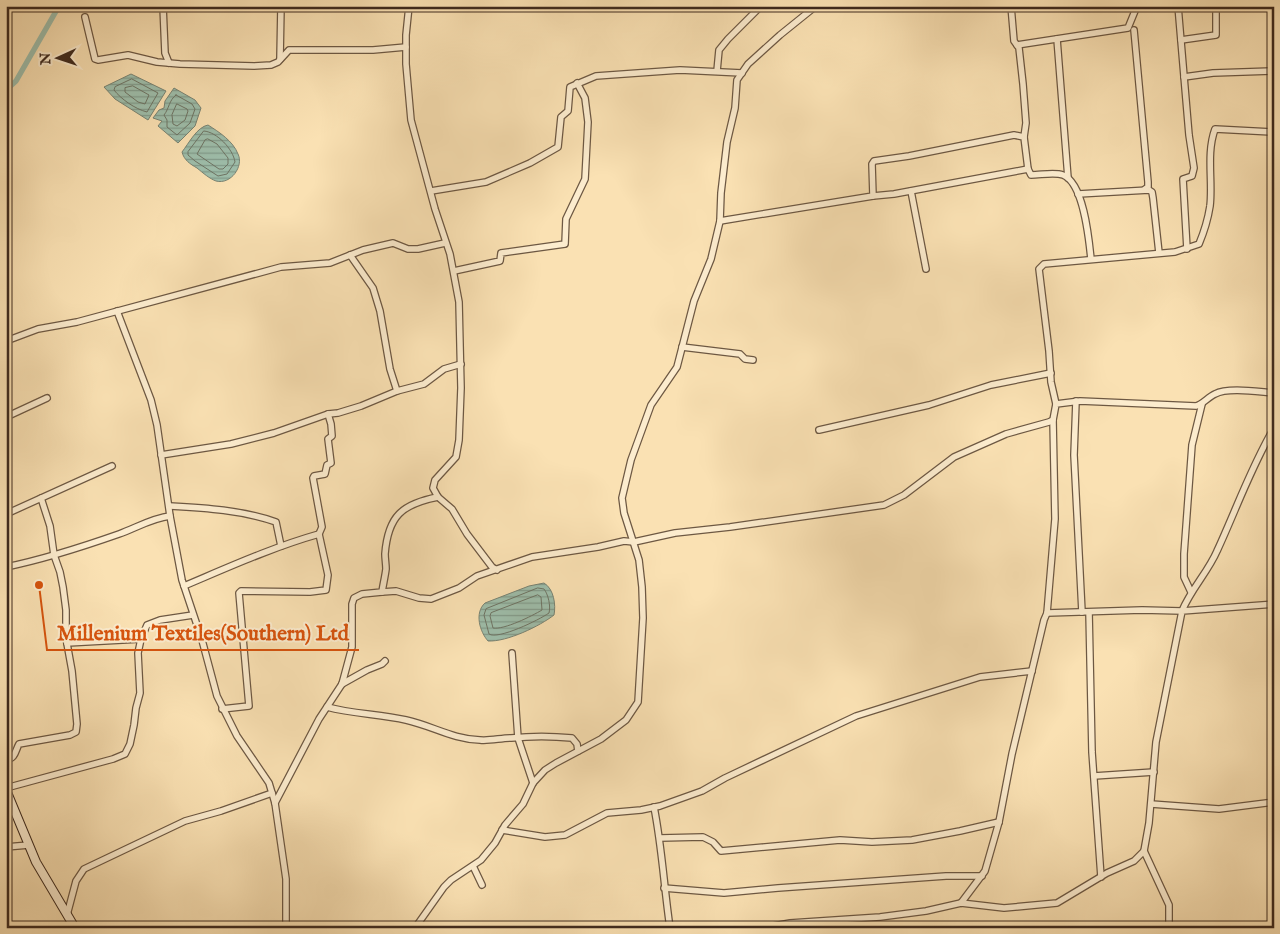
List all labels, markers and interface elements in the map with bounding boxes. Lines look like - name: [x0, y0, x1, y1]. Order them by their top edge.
- north arrow: [32, 32, 82, 82]
- text: N: [37, 52, 55, 66]
- callout: Millenium Textiles(Southern) Ltd: [47, 614, 359, 650]
- text: Millenium Textiles(Southern) Ltd: [57, 621, 350, 648]

